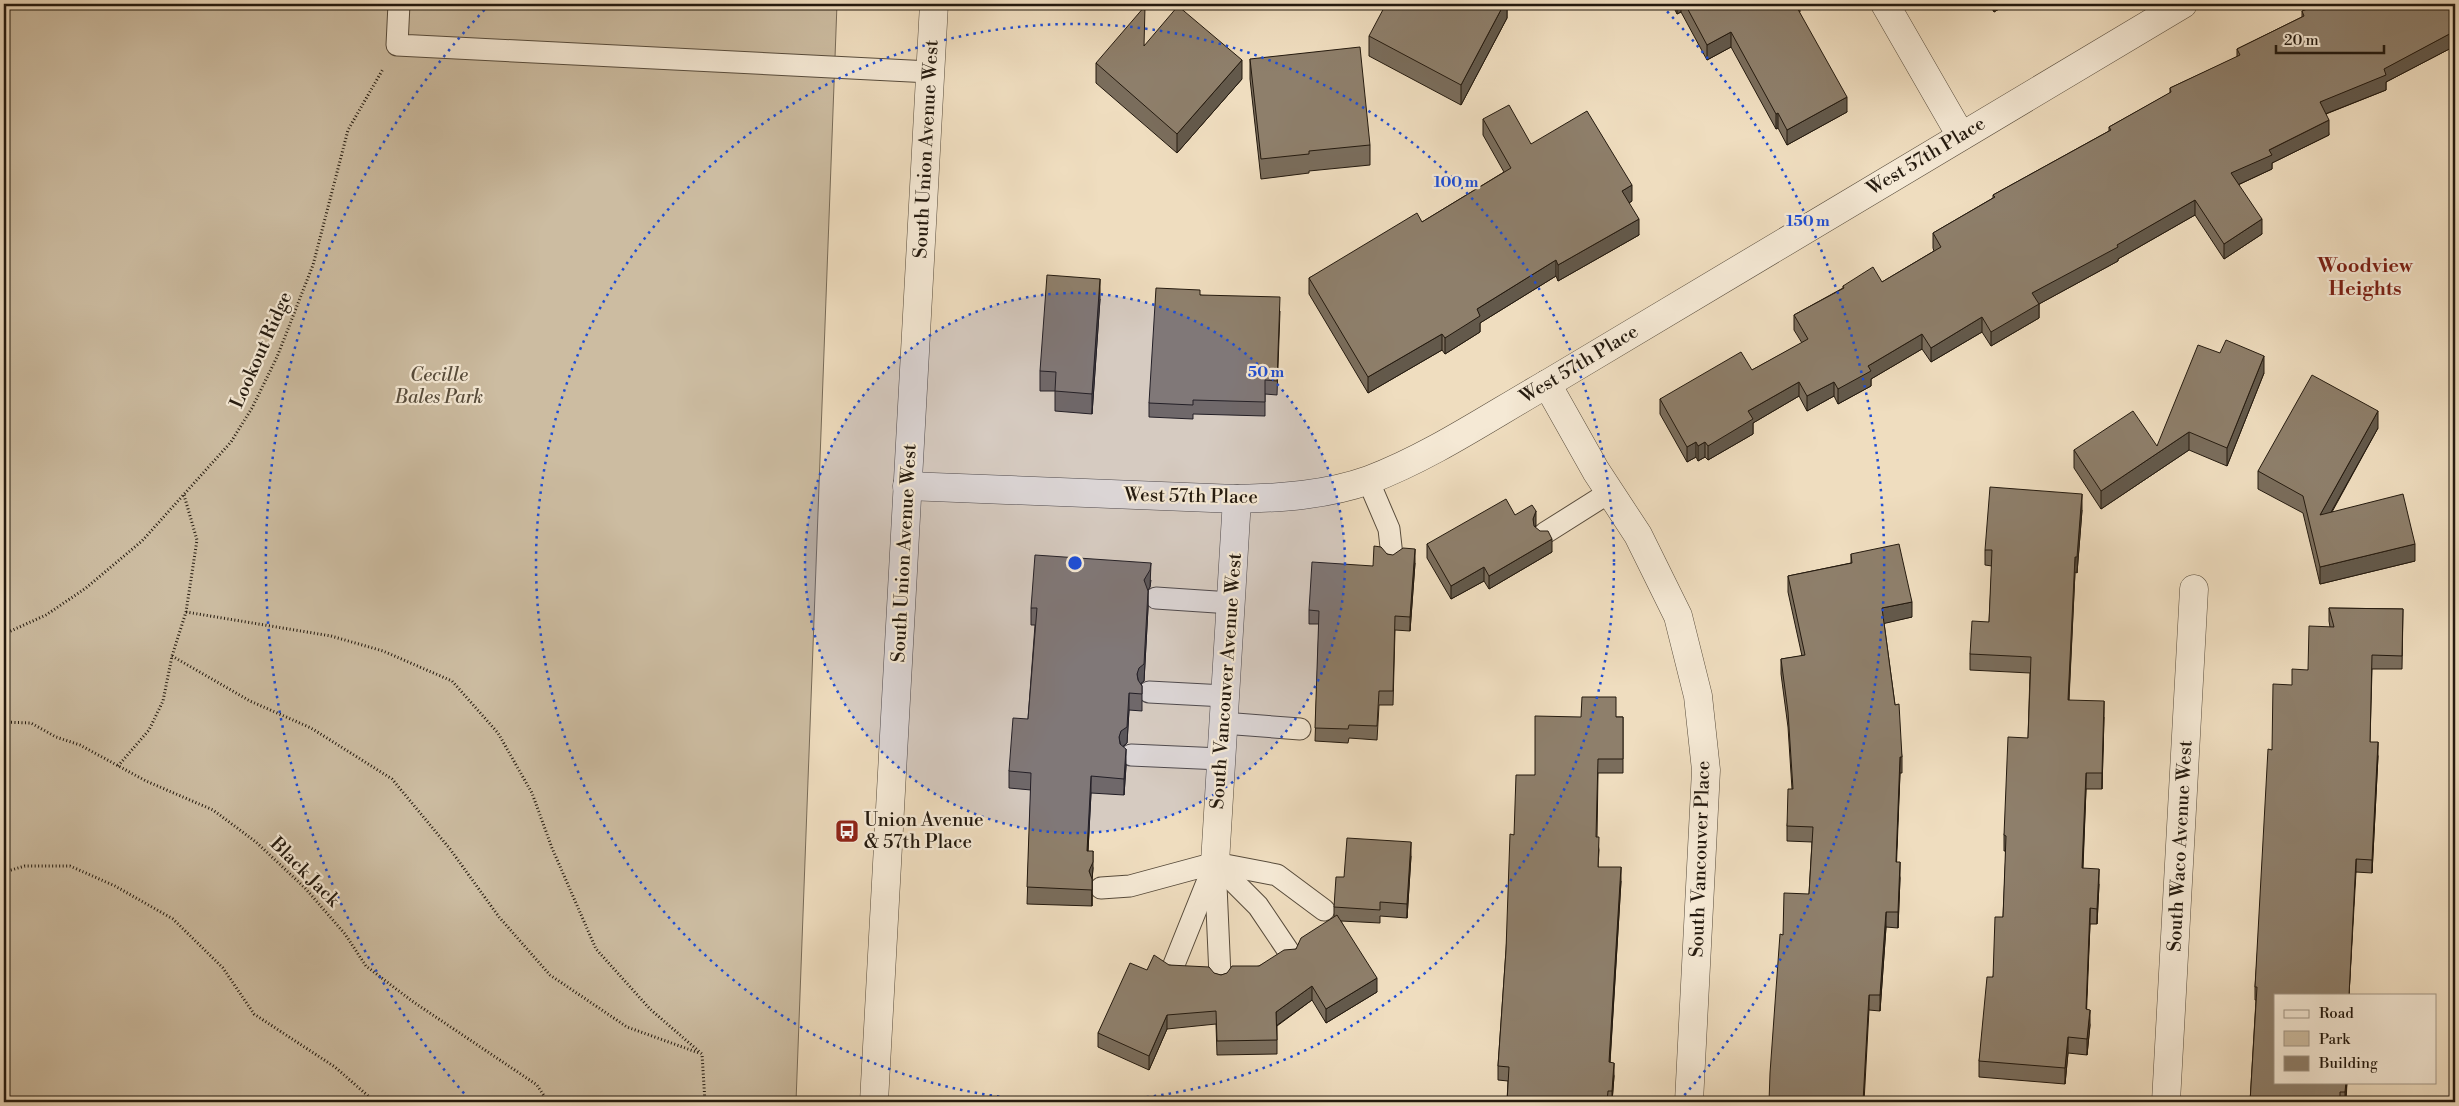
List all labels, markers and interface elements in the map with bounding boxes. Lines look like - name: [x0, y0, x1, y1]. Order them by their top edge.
- scale bar: [2276, 22, 2384, 54]
- text: 20 m: [2284, 31, 2319, 50]
- street label: South Union Avenue West: [908, 39, 944, 259]
- street label: West 57th Place: [1862, 111, 1989, 201]
- text: 100 m: [1434, 173, 1479, 192]
- text: 150 m: [1786, 212, 1830, 231]
- district label: Woodview Heights: [2316, 254, 2414, 302]
- street label: Lookout Ridge: [225, 288, 297, 412]
- street label: West 57th Place: [1515, 319, 1642, 409]
- park label: Cecille Bales Park: [394, 363, 483, 409]
- text: 50 m: [1248, 363, 1284, 382]
- street label: South Union Avenue West: [886, 443, 922, 663]
- street label: West 57th Place: [1123, 483, 1258, 509]
- street label: South Vancouver Avenue West: [1205, 552, 1247, 810]
- centre of rings: [1066, 554, 1084, 572]
- street label: South Waco Avenue West: [2162, 739, 2198, 952]
- street label: South Vancouver Place: [1685, 760, 1715, 958]
- place label: Union Avenue & 57th Place: [864, 808, 984, 854]
- bus stop icon: Union Avenue & 57th Place: [834, 818, 860, 844]
- street label: Black Jack: [264, 831, 346, 913]
- legend: [2274, 994, 2436, 1084]
- text: Road: [2319, 1004, 2354, 1023]
- text: Park: [2319, 1030, 2351, 1049]
- text: Building: [2318, 1054, 2378, 1073]

